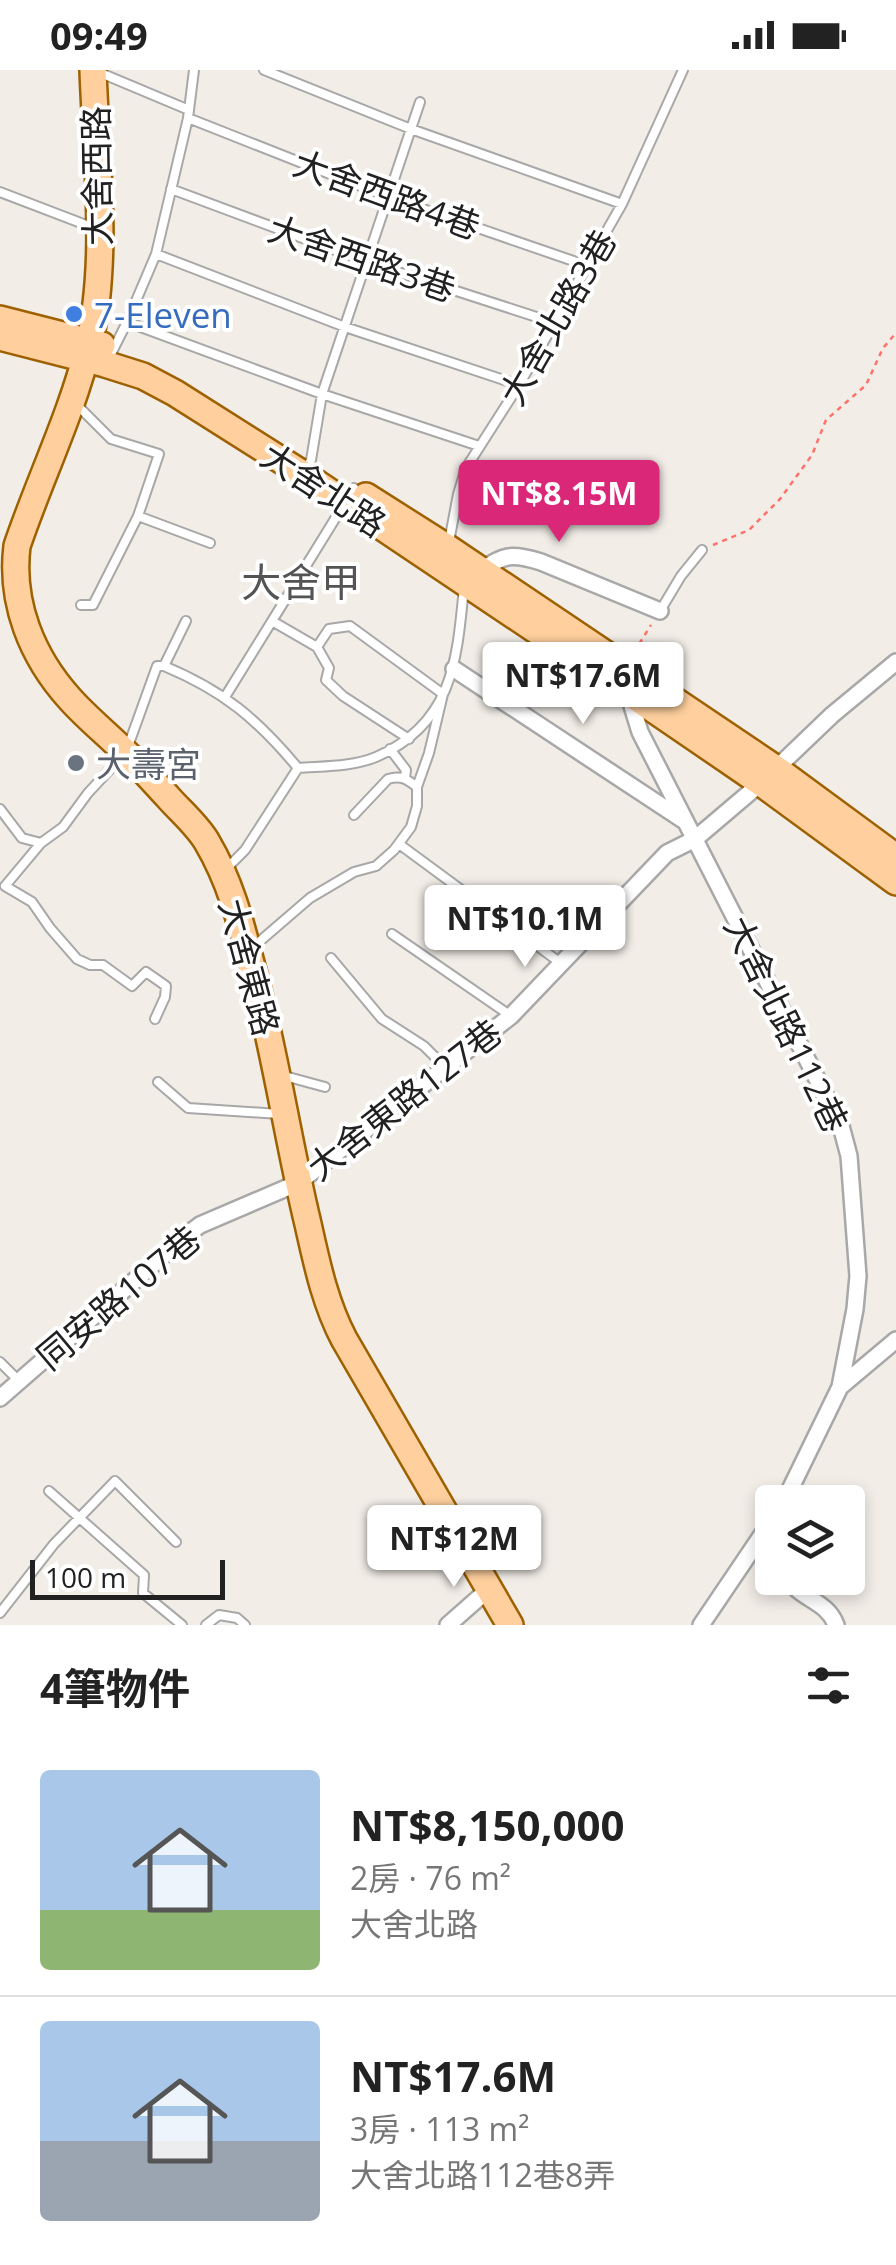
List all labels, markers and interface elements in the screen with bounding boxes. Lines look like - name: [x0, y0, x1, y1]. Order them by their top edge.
- text: 09:49: [50, 9, 148, 61]
- street label: 大舍西路: [71, 106, 121, 246]
- street label: 大舍西路4巷: [287, 139, 487, 249]
- street label: 大舍西路3巷: [262, 204, 462, 312]
- street label: 大舍北路3巷: [488, 221, 626, 413]
- place label: 7-Eleven: [94, 291, 232, 338]
- marker: 7-Eleven: [63, 303, 85, 325]
- street label: 大舍北路: [252, 431, 396, 547]
- pin: NT$8.15M: [456, 460, 662, 545]
- text: NT$8.15M: [480, 471, 638, 514]
- district label: 大舍甲: [241, 554, 361, 609]
- pin: NT$17.6M: [480, 642, 686, 727]
- text: NT$17.6M: [504, 653, 662, 696]
- place label: 大壽宮: [96, 740, 201, 787]
- marker: 大壽宮: [65, 752, 87, 774]
- pin: NT$10.1M: [422, 885, 628, 970]
- street label: 大舍東路: [209, 893, 291, 1041]
- text: NT$10.1M: [446, 896, 604, 939]
- street label: 大舍北路112巷: [714, 908, 860, 1140]
- street label: 大舍東路127巷: [297, 1008, 511, 1190]
- street label: 同安路107巷: [26, 1215, 210, 1379]
- map controls: [755, 1485, 865, 1595]
- button: layers: [755, 1485, 865, 1595]
- pin: NT$12M: [373, 1505, 535, 1590]
- text: NT$12M: [389, 1516, 519, 1559]
- scale bar: [30, 1555, 225, 1600]
- text: 100 m: [45, 1558, 126, 1596]
- icon: filters: [801, 1658, 856, 1713]
- text: 4筆物件: [40, 1659, 190, 1716]
- text: NT$8,150,000: [350, 1796, 625, 1853]
- icon: home: [120, 1810, 240, 1930]
- text: 2房 · 76 m²: [350, 1856, 511, 1899]
- text: 大舍北路: [350, 1902, 478, 1945]
- text: NT$17.6M: [350, 2047, 556, 2104]
- icon: home: [120, 2061, 240, 2181]
- text: 3房 · 113 m²: [350, 2107, 529, 2150]
- text: 大舍北路112巷8弄: [350, 2153, 615, 2196]

